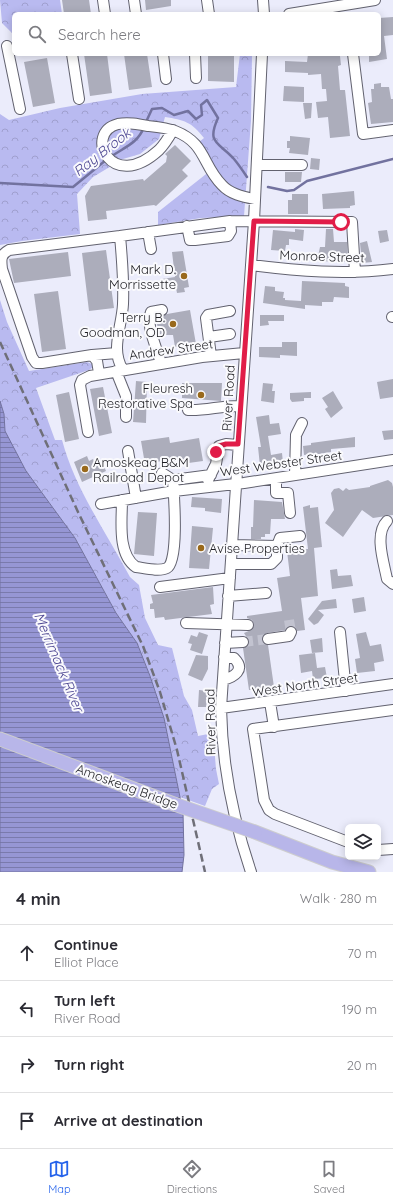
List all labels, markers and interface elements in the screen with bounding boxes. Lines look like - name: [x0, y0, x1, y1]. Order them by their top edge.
- search box: [12, 12, 381, 56]
- icon: search: [26, 23, 48, 45]
- text: Search here: [58, 25, 141, 44]
- water label: Ray Brook: [70, 123, 136, 180]
- route start: [332, 213, 350, 231]
- street label: Monroe Street: [279, 247, 365, 265]
- place label: Mark D. Morrissette: [109, 261, 176, 292]
- marker: Mark D. Morrissette: [179, 271, 189, 281]
- place label: Terry B. Goodman, OD: [80, 309, 165, 340]
- marker: Terry B. Goodman, OD: [168, 319, 178, 329]
- street label: Andrew Street: [128, 335, 214, 363]
- street label: River Road: [218, 364, 238, 432]
- place label: Fleuresh Restorative Spa: [98, 380, 193, 411]
- marker: Fleuresh Restorative Spa: [196, 390, 206, 400]
- route end: [207, 443, 225, 461]
- street label: West Webster Street: [219, 447, 343, 479]
- place label: Amoskeag B&M Railroad Depot: [93, 454, 189, 485]
- marker: Amoskeag B&M Railroad Depot: [80, 464, 90, 474]
- place label: Avise Properties: [209, 540, 305, 556]
- marker: Avise Properties: [196, 543, 206, 553]
- water label: Merrimack River: [30, 610, 89, 716]
- street label: West North Street: [251, 669, 359, 699]
- street label: River Road: [201, 689, 219, 755]
- street label: Amoskeag Bridge: [74, 760, 180, 812]
- map controls: [345, 824, 381, 860]
- button: layers: [345, 824, 381, 860]
- text: 4 min: [16, 888, 61, 909]
- text: Walk · 280 m: [300, 890, 377, 906]
- text: Continue: [54, 935, 118, 954]
- icon: ahead: [16, 942, 38, 964]
- text: 70 m: [347, 945, 377, 961]
- text: Elliot Place: [54, 954, 119, 970]
- text: Turn left: [54, 991, 116, 1010]
- icon: left: [16, 998, 38, 1020]
- text: 190 m: [342, 1001, 377, 1017]
- text: River Road: [54, 1010, 120, 1026]
- icon: right: [16, 1054, 38, 1076]
- text: Turn right: [54, 1055, 125, 1074]
- text: 20 m: [347, 1057, 377, 1073]
- icon: arrive: [16, 1110, 38, 1132]
- text: Arrive at destination: [54, 1111, 203, 1130]
- tab: Map: [48, 1158, 71, 1196]
- tab: Directions: [167, 1158, 217, 1196]
- tab: Saved: [313, 1158, 345, 1196]

